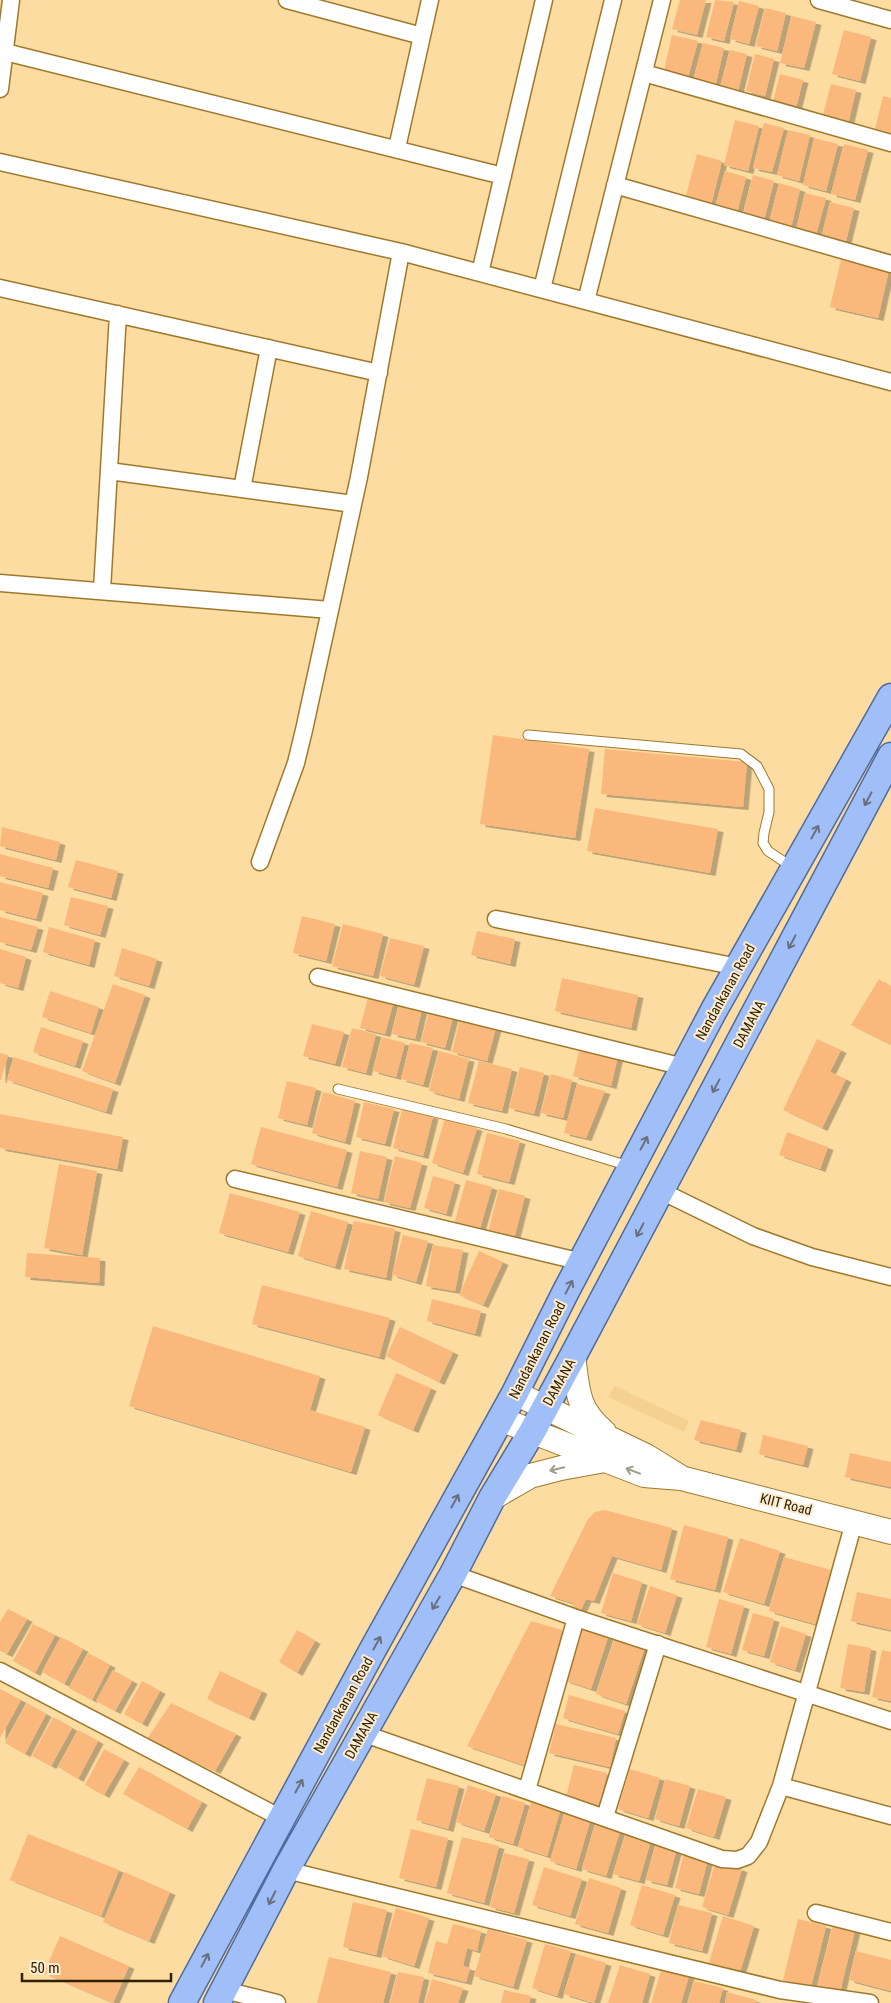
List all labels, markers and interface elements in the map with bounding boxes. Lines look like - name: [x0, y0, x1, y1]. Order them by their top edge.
- one-way arrow: [863, 791, 873, 806]
- one-way arrow: [810, 826, 820, 840]
- one-way arrow: [787, 935, 797, 950]
- street label: Nandankanan Road: [692, 941, 758, 1043]
- street label: DAMANA: [730, 997, 768, 1051]
- one-way arrow: [711, 1078, 720, 1093]
- one-way arrow: [639, 1136, 649, 1151]
- one-way arrow: [635, 1222, 645, 1237]
- one-way arrow: [564, 1281, 574, 1295]
- street label: Nandankanan Road: [506, 1299, 568, 1401]
- street label: DAMANA: [540, 1356, 578, 1408]
- one-way arrow: [549, 1465, 565, 1474]
- one-way arrow: [626, 1466, 641, 1476]
- street label: KIIT Road: [758, 1490, 814, 1518]
- one-way arrow: [451, 1494, 460, 1509]
- one-way arrow: [431, 1595, 440, 1610]
- one-way arrow: [372, 1637, 382, 1651]
- street label: Nandankanan Road: [310, 1654, 376, 1756]
- street label: DAMANA: [342, 1709, 380, 1761]
- one-way arrow: [295, 1779, 304, 1794]
- one-way arrow: [267, 1890, 277, 1905]
- scale bar: [22, 1950, 171, 1982]
- one-way arrow: [201, 1953, 210, 1968]
- text: 50 m: [30, 1959, 60, 1977]

